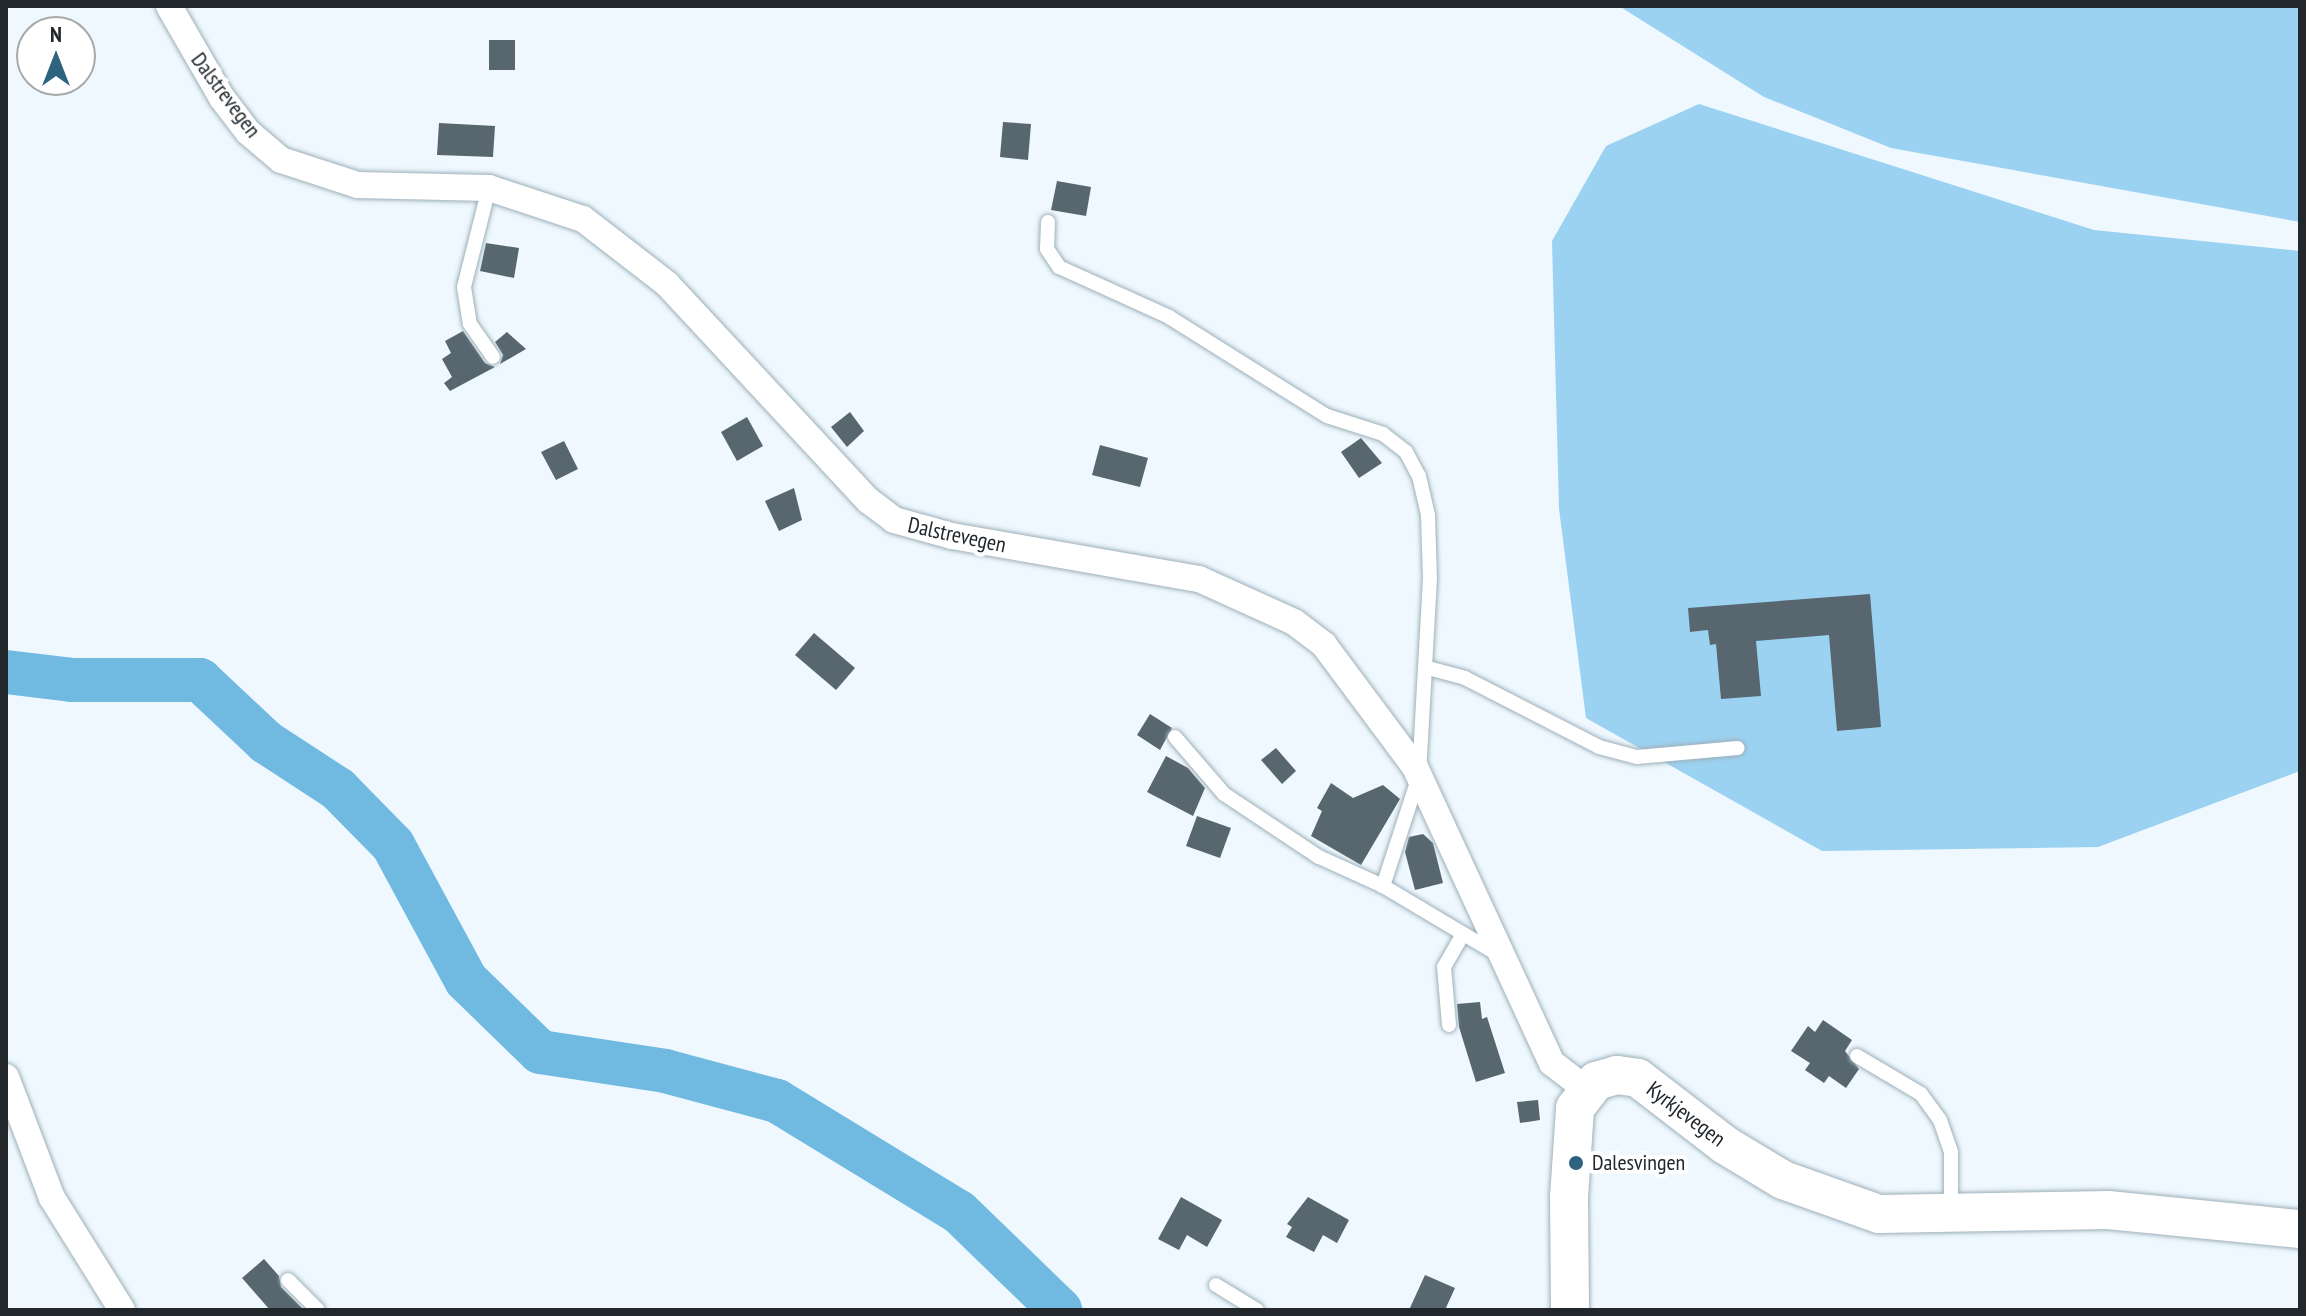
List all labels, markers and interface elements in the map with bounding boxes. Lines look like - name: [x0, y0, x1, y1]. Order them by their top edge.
- north arrow: [16, 16, 96, 96]
- text: N: [50, 20, 62, 48]
- street label: Dalstrevegen: [186, 47, 266, 143]
- street label: Dalstrevegen: [906, 512, 1008, 558]
- street label: Kyrkjevegen: [1641, 1076, 1731, 1152]
- place label: Dalesvingen: [1592, 1150, 1685, 1176]
- marker: Dalesvingen: [1567, 1154, 1585, 1172]

